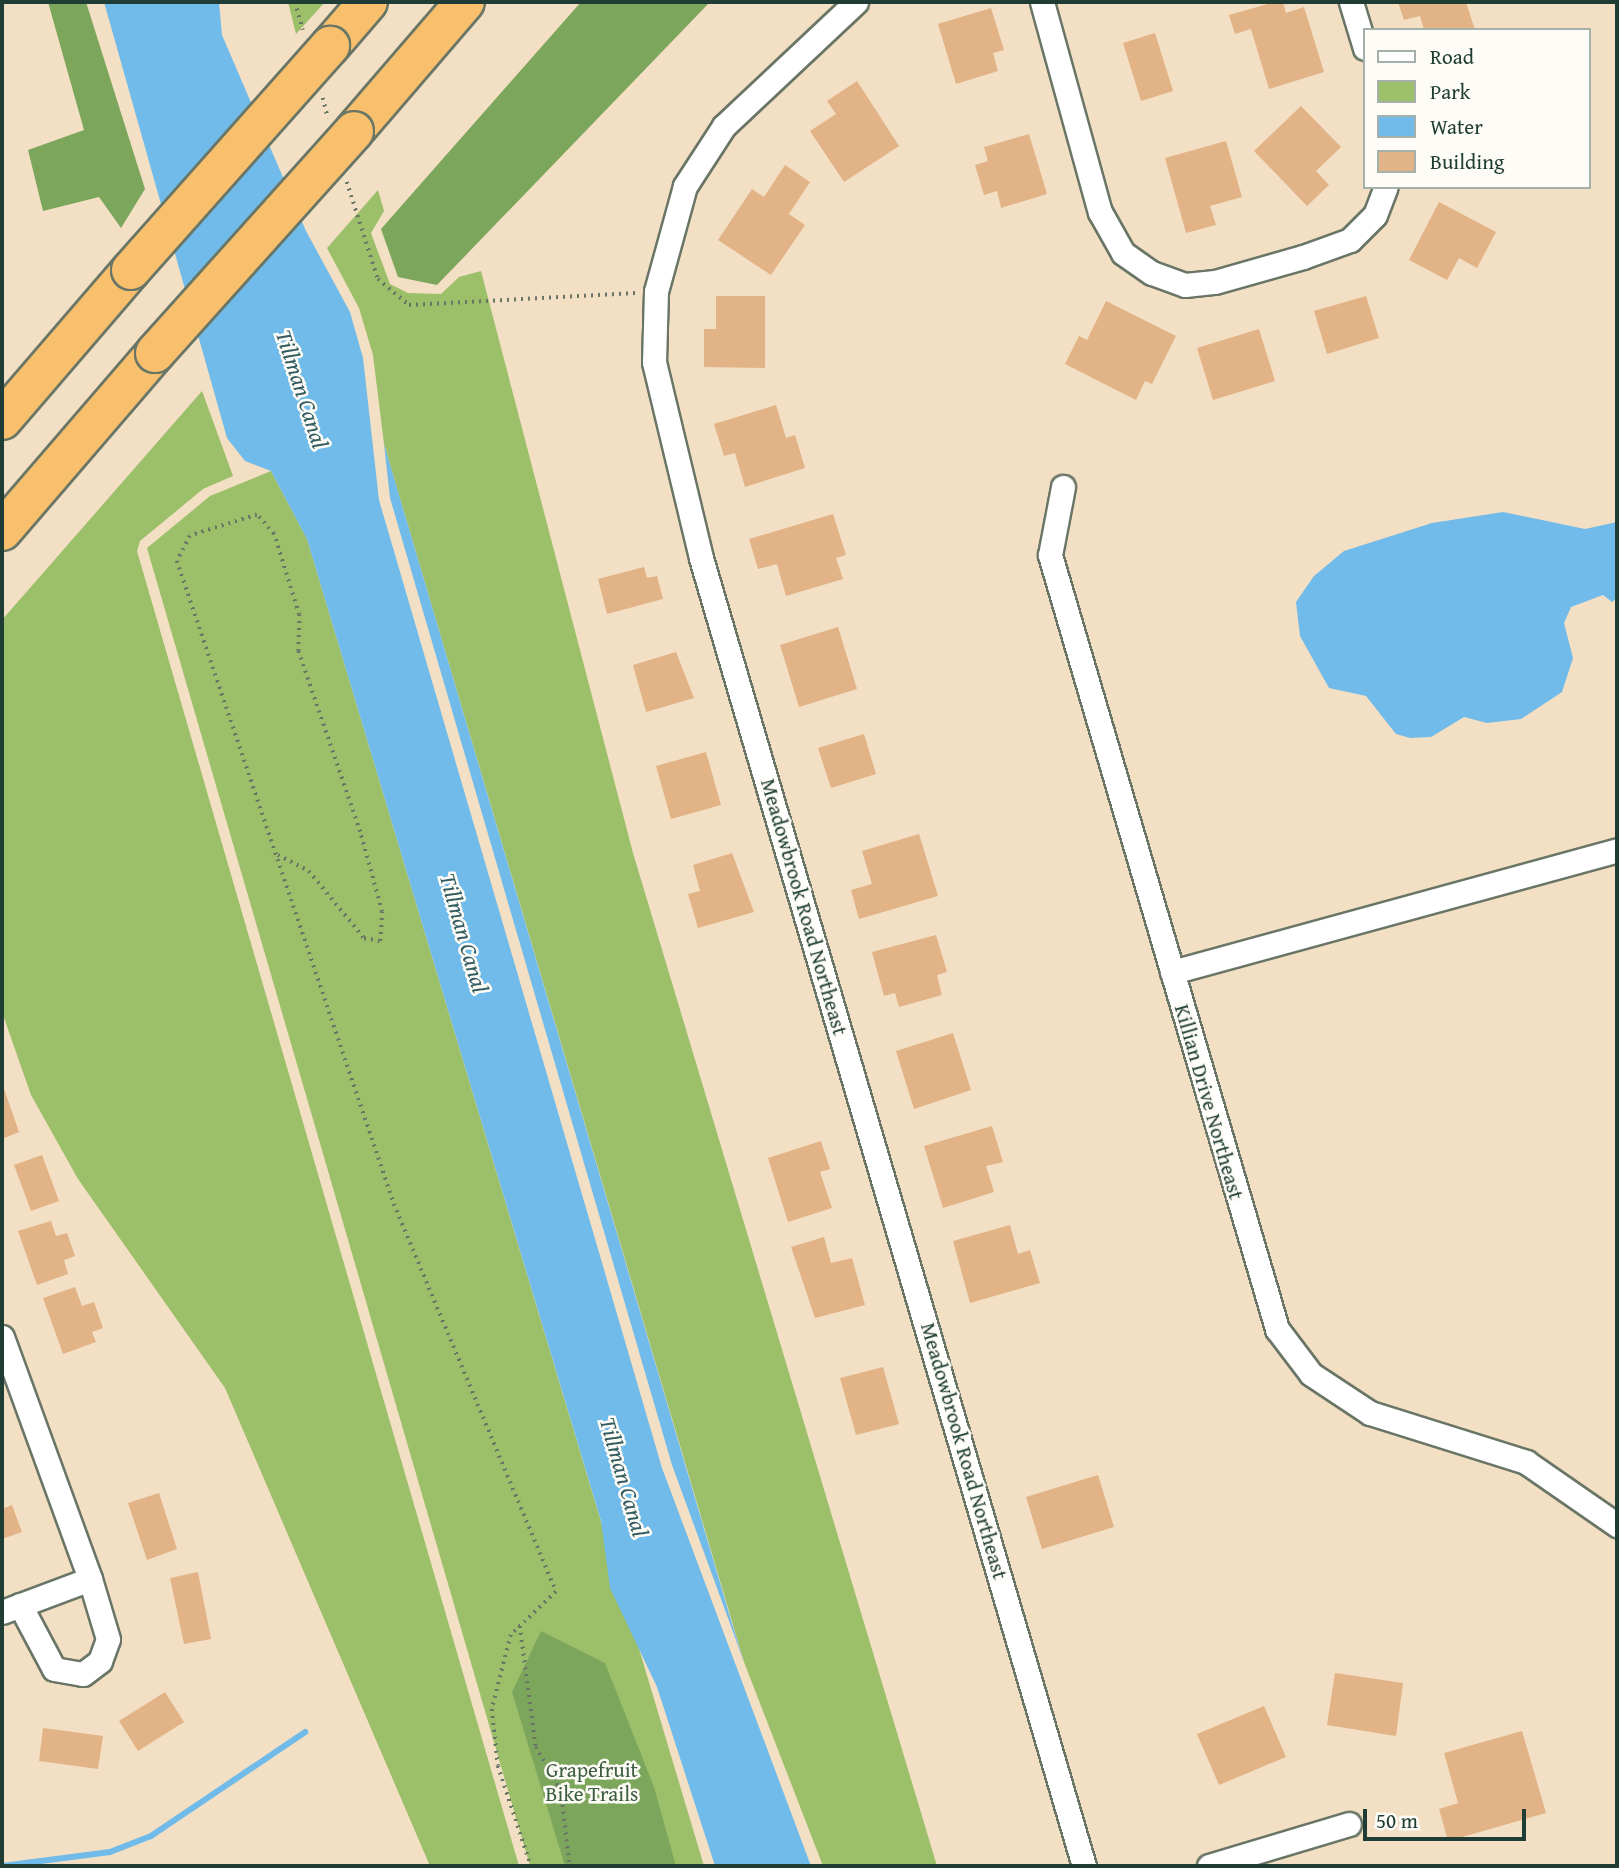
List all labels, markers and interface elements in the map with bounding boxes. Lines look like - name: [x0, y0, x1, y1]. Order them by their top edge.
- legend: [1364, 28, 1591, 189]
- text: Road: [1430, 41, 1474, 72]
- text: Park: [1430, 76, 1471, 107]
- text: Water: [1430, 111, 1483, 142]
- text: Building: [1430, 146, 1504, 177]
- water label: Tillman Canal: [270, 326, 334, 452]
- street label: Meadowbrook Road Northeast: [755, 776, 853, 1038]
- water label: Tillman Canal: [434, 870, 494, 996]
- street label: Killian Drive Northeast: [1169, 1001, 1249, 1203]
- street label: Meadowbrook Road Northeast: [915, 1320, 1013, 1582]
- water label: Tillman Canal: [594, 1414, 654, 1540]
- park label: Grapefruit Bike Trails: [546, 1757, 638, 1807]
- scale bar: [1367, 1794, 1530, 1838]
- text: 50 m: [1376, 1805, 1418, 1836]

